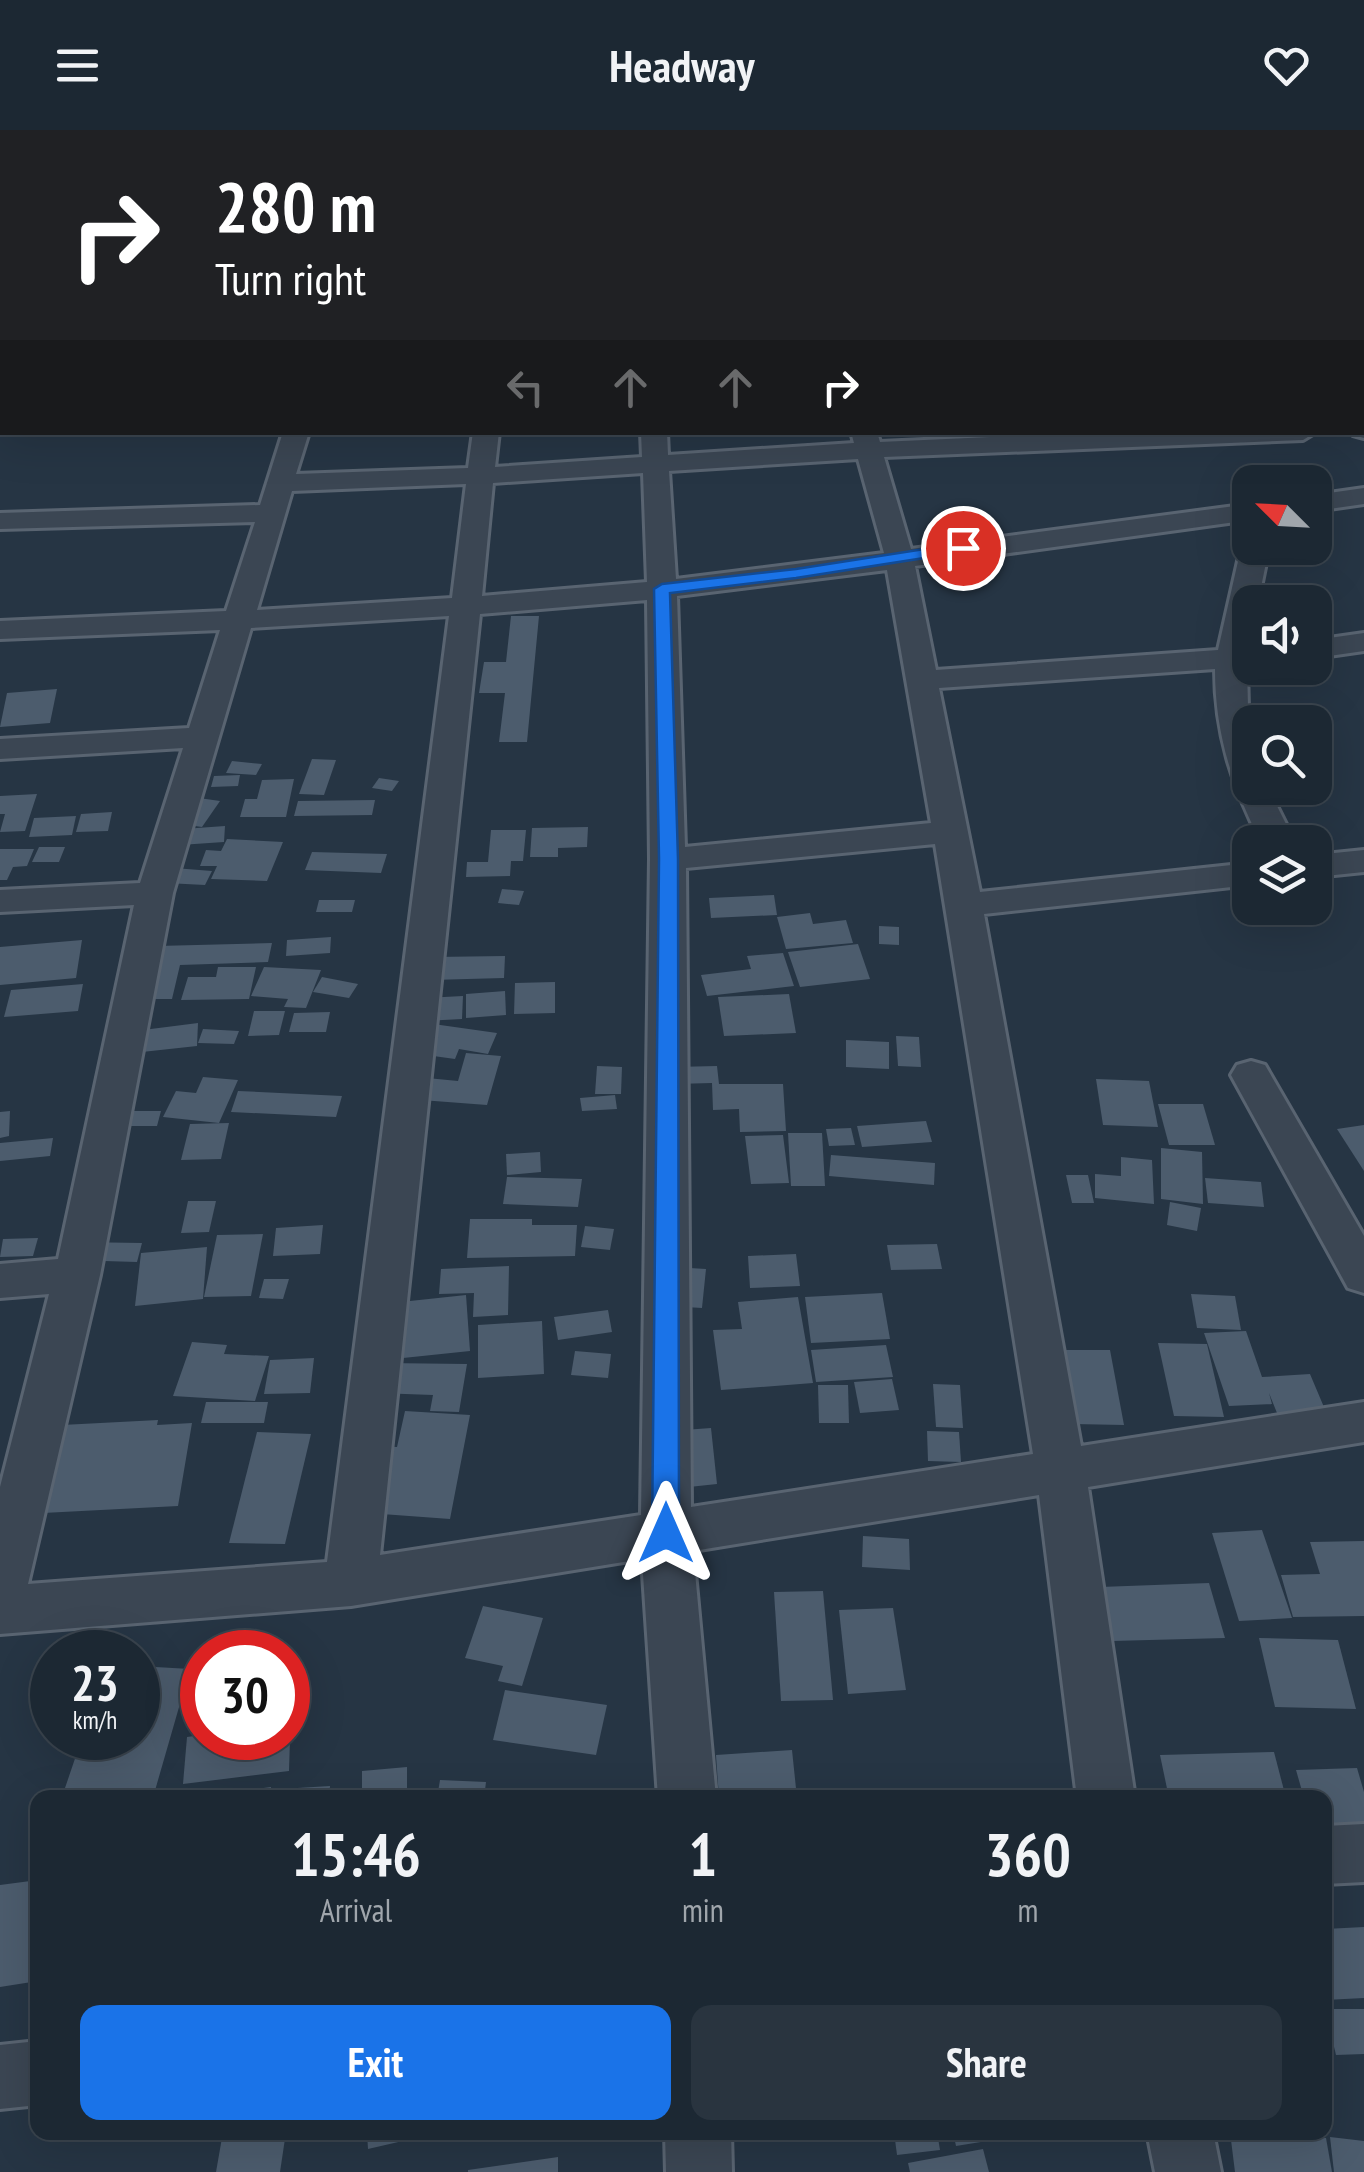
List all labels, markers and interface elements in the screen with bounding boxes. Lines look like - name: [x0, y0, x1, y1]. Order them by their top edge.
- text: Headway: [609, 36, 755, 94]
- icon: menu: [50, 38, 105, 93]
- icon: heart: [1259, 38, 1314, 93]
- text: 280 m: [215, 161, 376, 251]
- icon: right: [50, 170, 180, 300]
- text: Turn right: [215, 249, 366, 307]
- icon: left: [498, 360, 553, 415]
- icon: ahead: [603, 360, 658, 415]
- icon: ahead: [708, 360, 763, 415]
- icon: right: [813, 360, 868, 415]
- north arrow: [1232, 465, 1332, 565]
- map controls: [1232, 465, 1332, 925]
- pin: [921, 506, 1006, 591]
- icon: arrive: [936, 521, 991, 576]
- button: sound: [1232, 585, 1332, 685]
- button: search: [1232, 705, 1332, 805]
- button: layers: [1232, 825, 1332, 925]
- position arrow: [614, 1481, 718, 1585]
- speed limit sign: 30: [180, 1630, 310, 1760]
- text: 23: [71, 1650, 119, 1715]
- text: km/h: [73, 1704, 117, 1736]
- text: 15:46: [291, 1815, 421, 1893]
- text: 1: [689, 1815, 717, 1893]
- text: 360: [985, 1815, 1071, 1893]
- text: Arrival: [320, 1889, 392, 1931]
- text: min: [682, 1889, 724, 1931]
- text: m: [1017, 1889, 1038, 1931]
- button: Exit: [80, 2005, 671, 2120]
- button: Share: [691, 2005, 1282, 2120]

